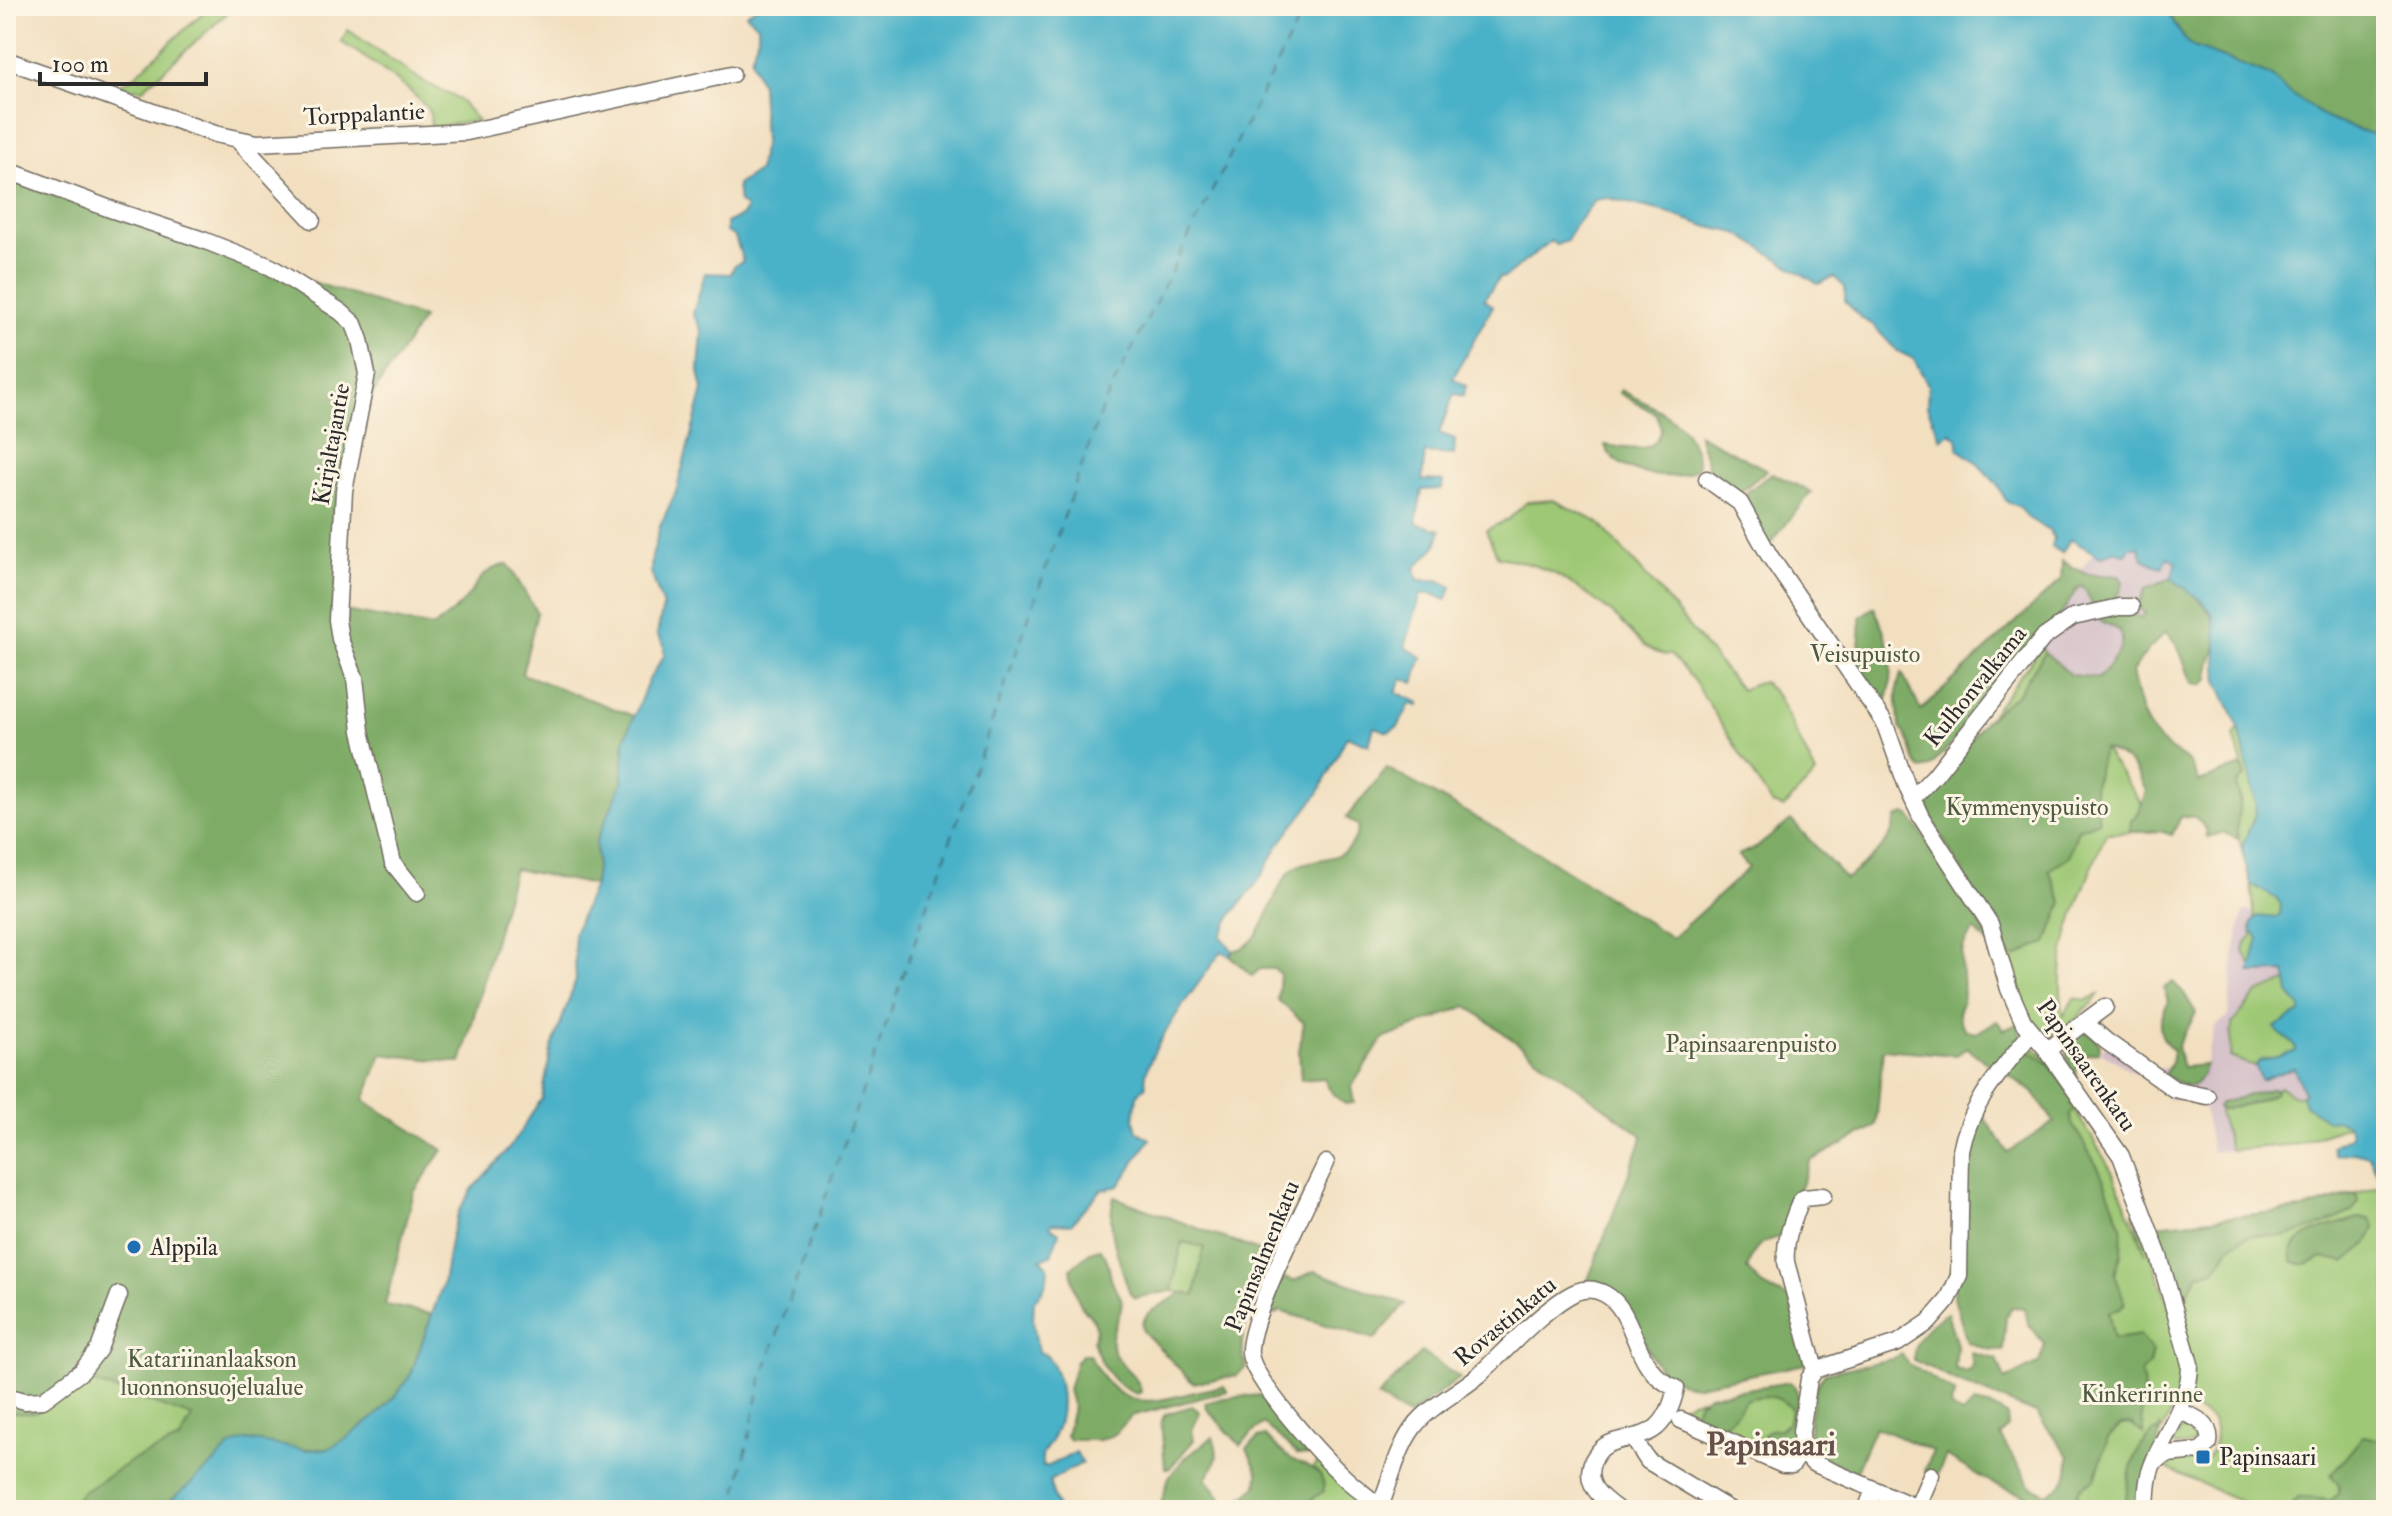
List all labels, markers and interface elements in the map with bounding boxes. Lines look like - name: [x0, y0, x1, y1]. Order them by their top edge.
- scale bar: [40, 36, 206, 86]
- text: 100 m: [52, 49, 109, 80]
- street label: Torppalantie: [302, 96, 426, 133]
- street label: Kirjaltajantie: [306, 381, 357, 507]
- street label: Kulhonvalkama: [1917, 619, 2034, 753]
- park label: Veisupuisto: [1810, 639, 1920, 670]
- park label: Kymmenyspuisto: [1946, 792, 2108, 823]
- street label: Papinsaarenkatu: [2030, 993, 2144, 1138]
- park label: Papinsaarenpuisto: [1665, 1029, 1837, 1060]
- street label: Papinsalmenkatu: [1218, 1176, 1307, 1336]
- place label: Alppila: [149, 1232, 219, 1263]
- marker: Alppila: [125, 1238, 143, 1256]
- street label: Rovastinkatu: [1448, 1269, 1563, 1373]
- park label: Katariinanlaakson luonnonsuojelualue: [120, 1344, 304, 1403]
- park label: Kinkeririnne: [2081, 1379, 2203, 1410]
- district label: Papinsaari: [1706, 1425, 1836, 1465]
- place label: Papinsaari: [2219, 1442, 2316, 1473]
- marker: Papinsaari: [2194, 1448, 2212, 1466]

